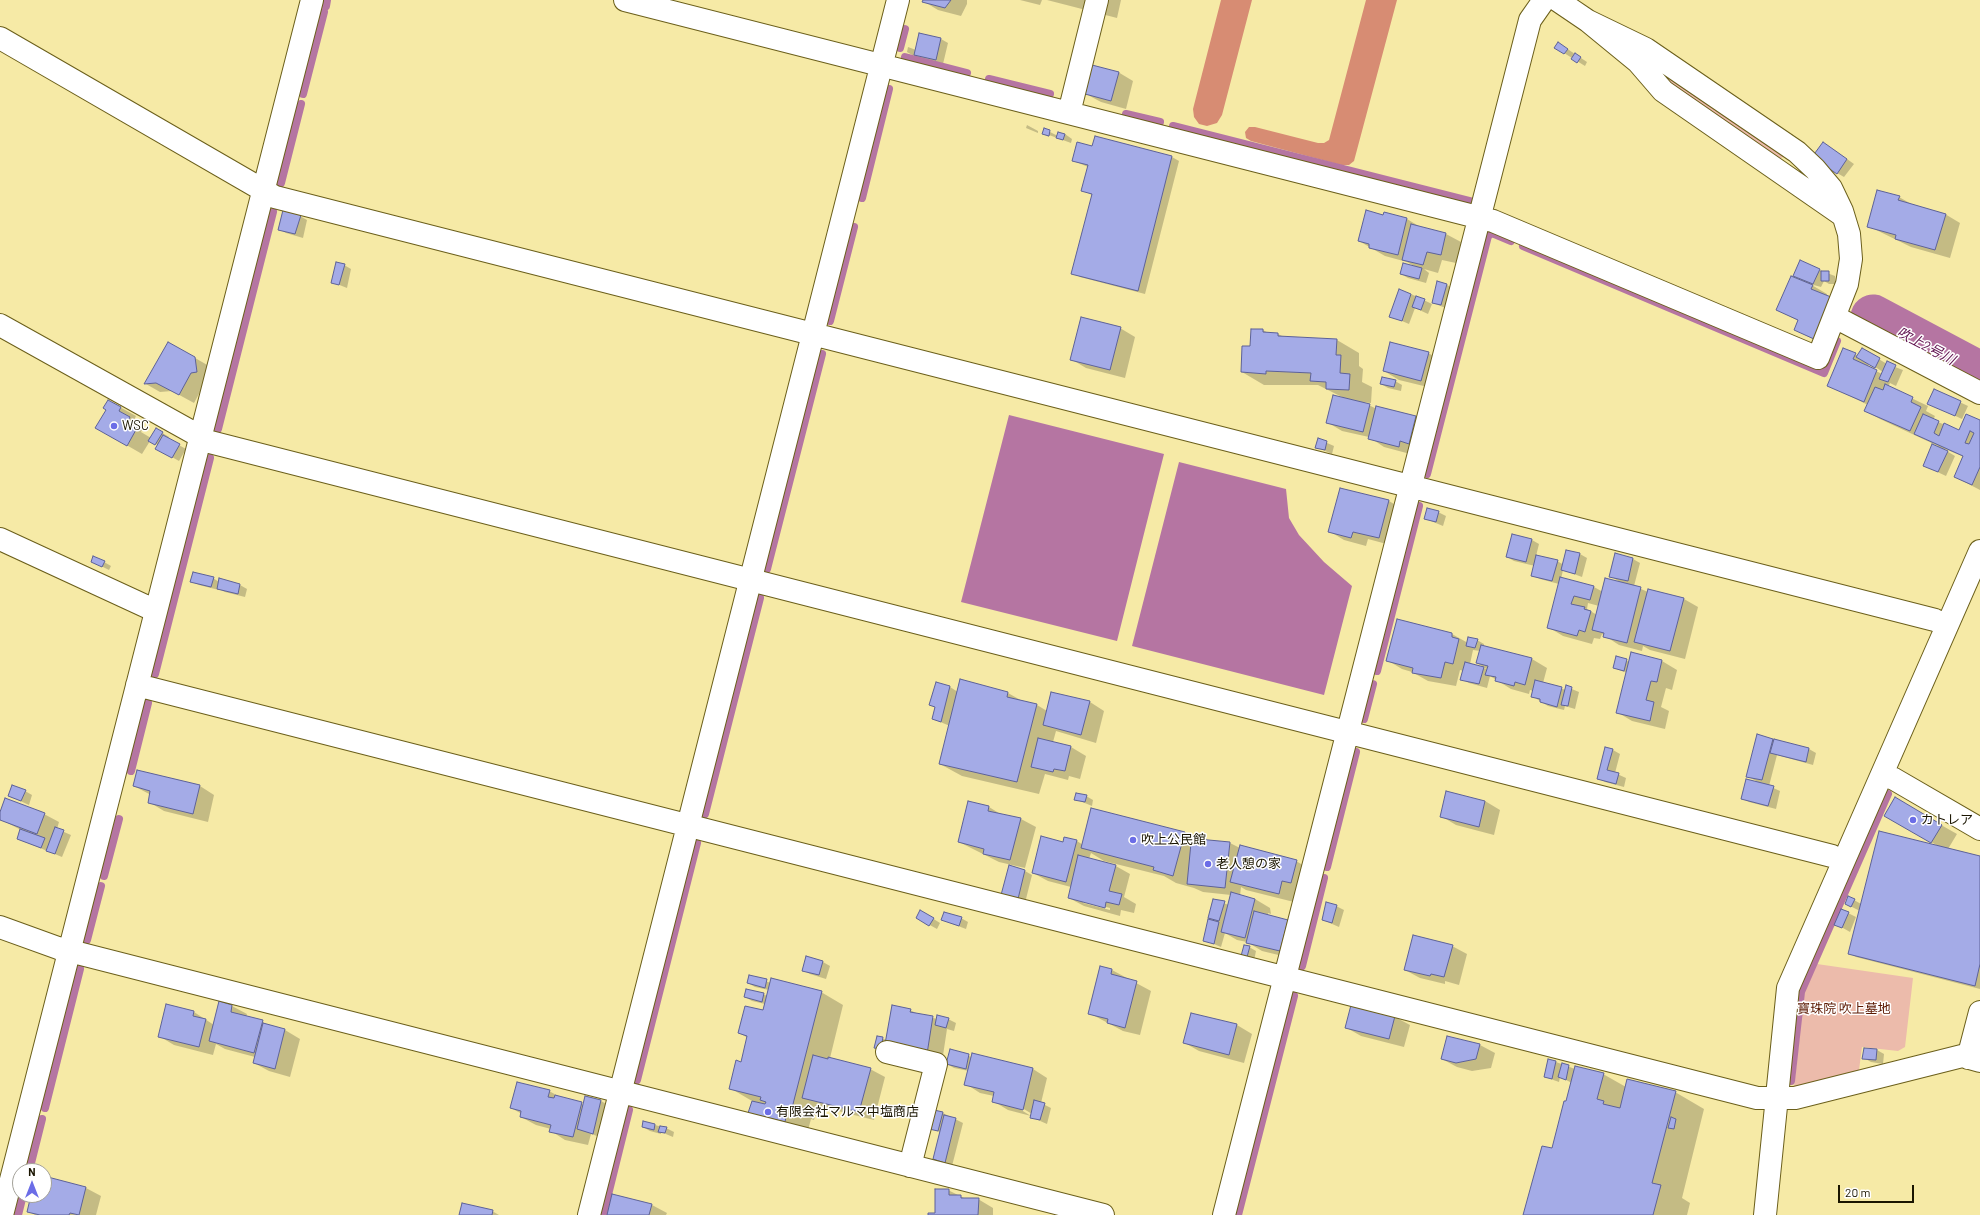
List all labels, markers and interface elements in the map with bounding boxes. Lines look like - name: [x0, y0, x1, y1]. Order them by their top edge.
- water label: 吹上2号川: [1894, 324, 1958, 368]
- place label: WSC: [122, 418, 149, 434]
- marker: WSC: [109, 421, 119, 431]
- place label: カトレア: [1921, 812, 1973, 828]
- marker: カトレア: [1908, 815, 1918, 825]
- place label: 吹上公民館: [1141, 832, 1206, 848]
- marker: 吹上公民館: [1128, 835, 1138, 845]
- place label: 老人憩の家: [1216, 856, 1281, 872]
- marker: 老人憩の家: [1203, 859, 1213, 869]
- park label: 寶珠院 吹上墓地: [1797, 1001, 1891, 1017]
- place label: 有限会社マルマ中塩商店: [776, 1104, 919, 1120]
- marker: 有限会社マルマ中塩商店: [763, 1107, 773, 1117]
- north arrow: [12, 1163, 52, 1203]
- text: N: [28, 1165, 36, 1178]
- scale bar: [1840, 1177, 1916, 1203]
- text: 20 m: [1845, 1185, 1871, 1199]

